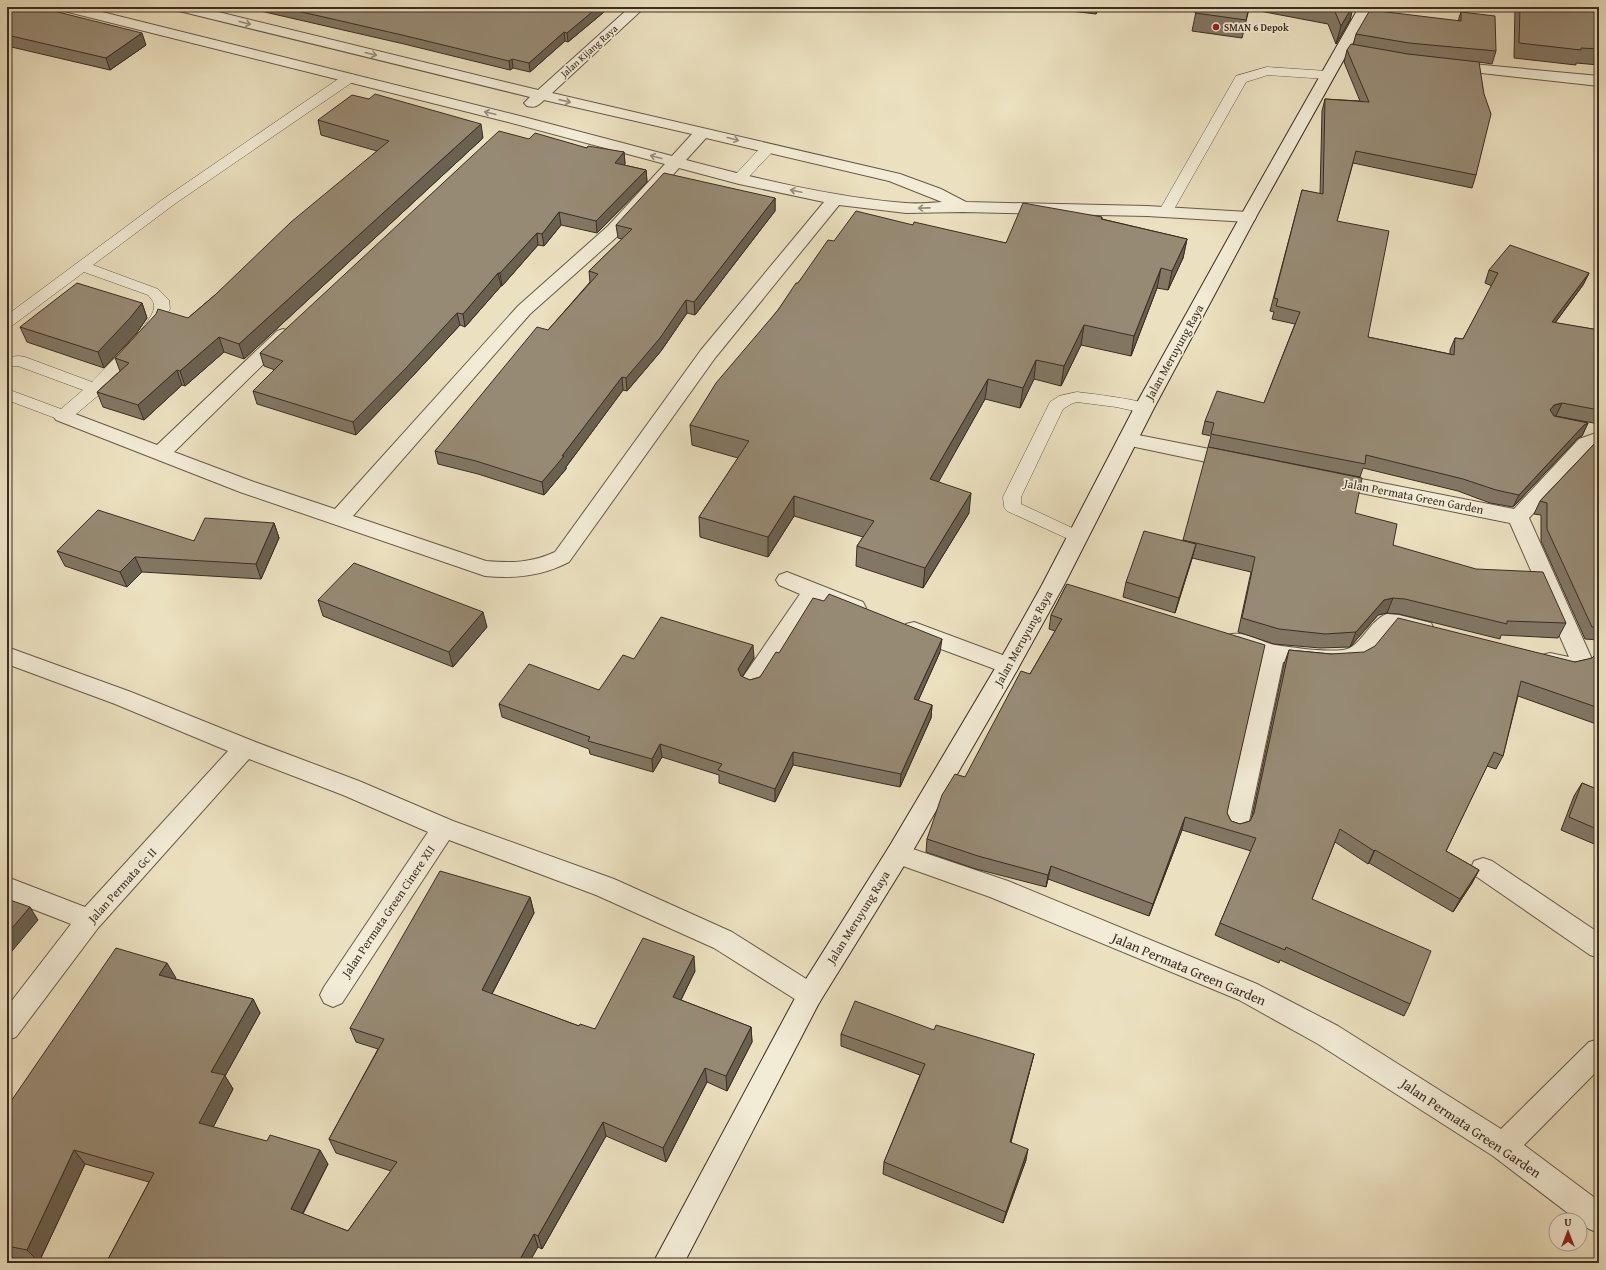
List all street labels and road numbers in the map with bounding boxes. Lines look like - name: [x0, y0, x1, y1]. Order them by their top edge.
- street label: Jalan Kijang Raya: [556, 21, 621, 82]
- street label: Jalan Meruyung Raya: [1140, 301, 1207, 405]
- street label: Jalan Permata Green Garden: [1341, 474, 1485, 518]
- street label: Jalan Meruyung Raya: [989, 587, 1056, 691]
- street label: Jalan Permata Green Cinere XII: [336, 842, 439, 982]
- street label: Jalan Permata Gc II: [82, 844, 160, 928]
- street label: Jalan Meruyung Raya: [821, 867, 894, 968]
- street label: Jalan Permata Green Garden: [1107, 927, 1269, 1011]
- street label: Jalan Permata Green Garden: [1395, 1072, 1545, 1183]

